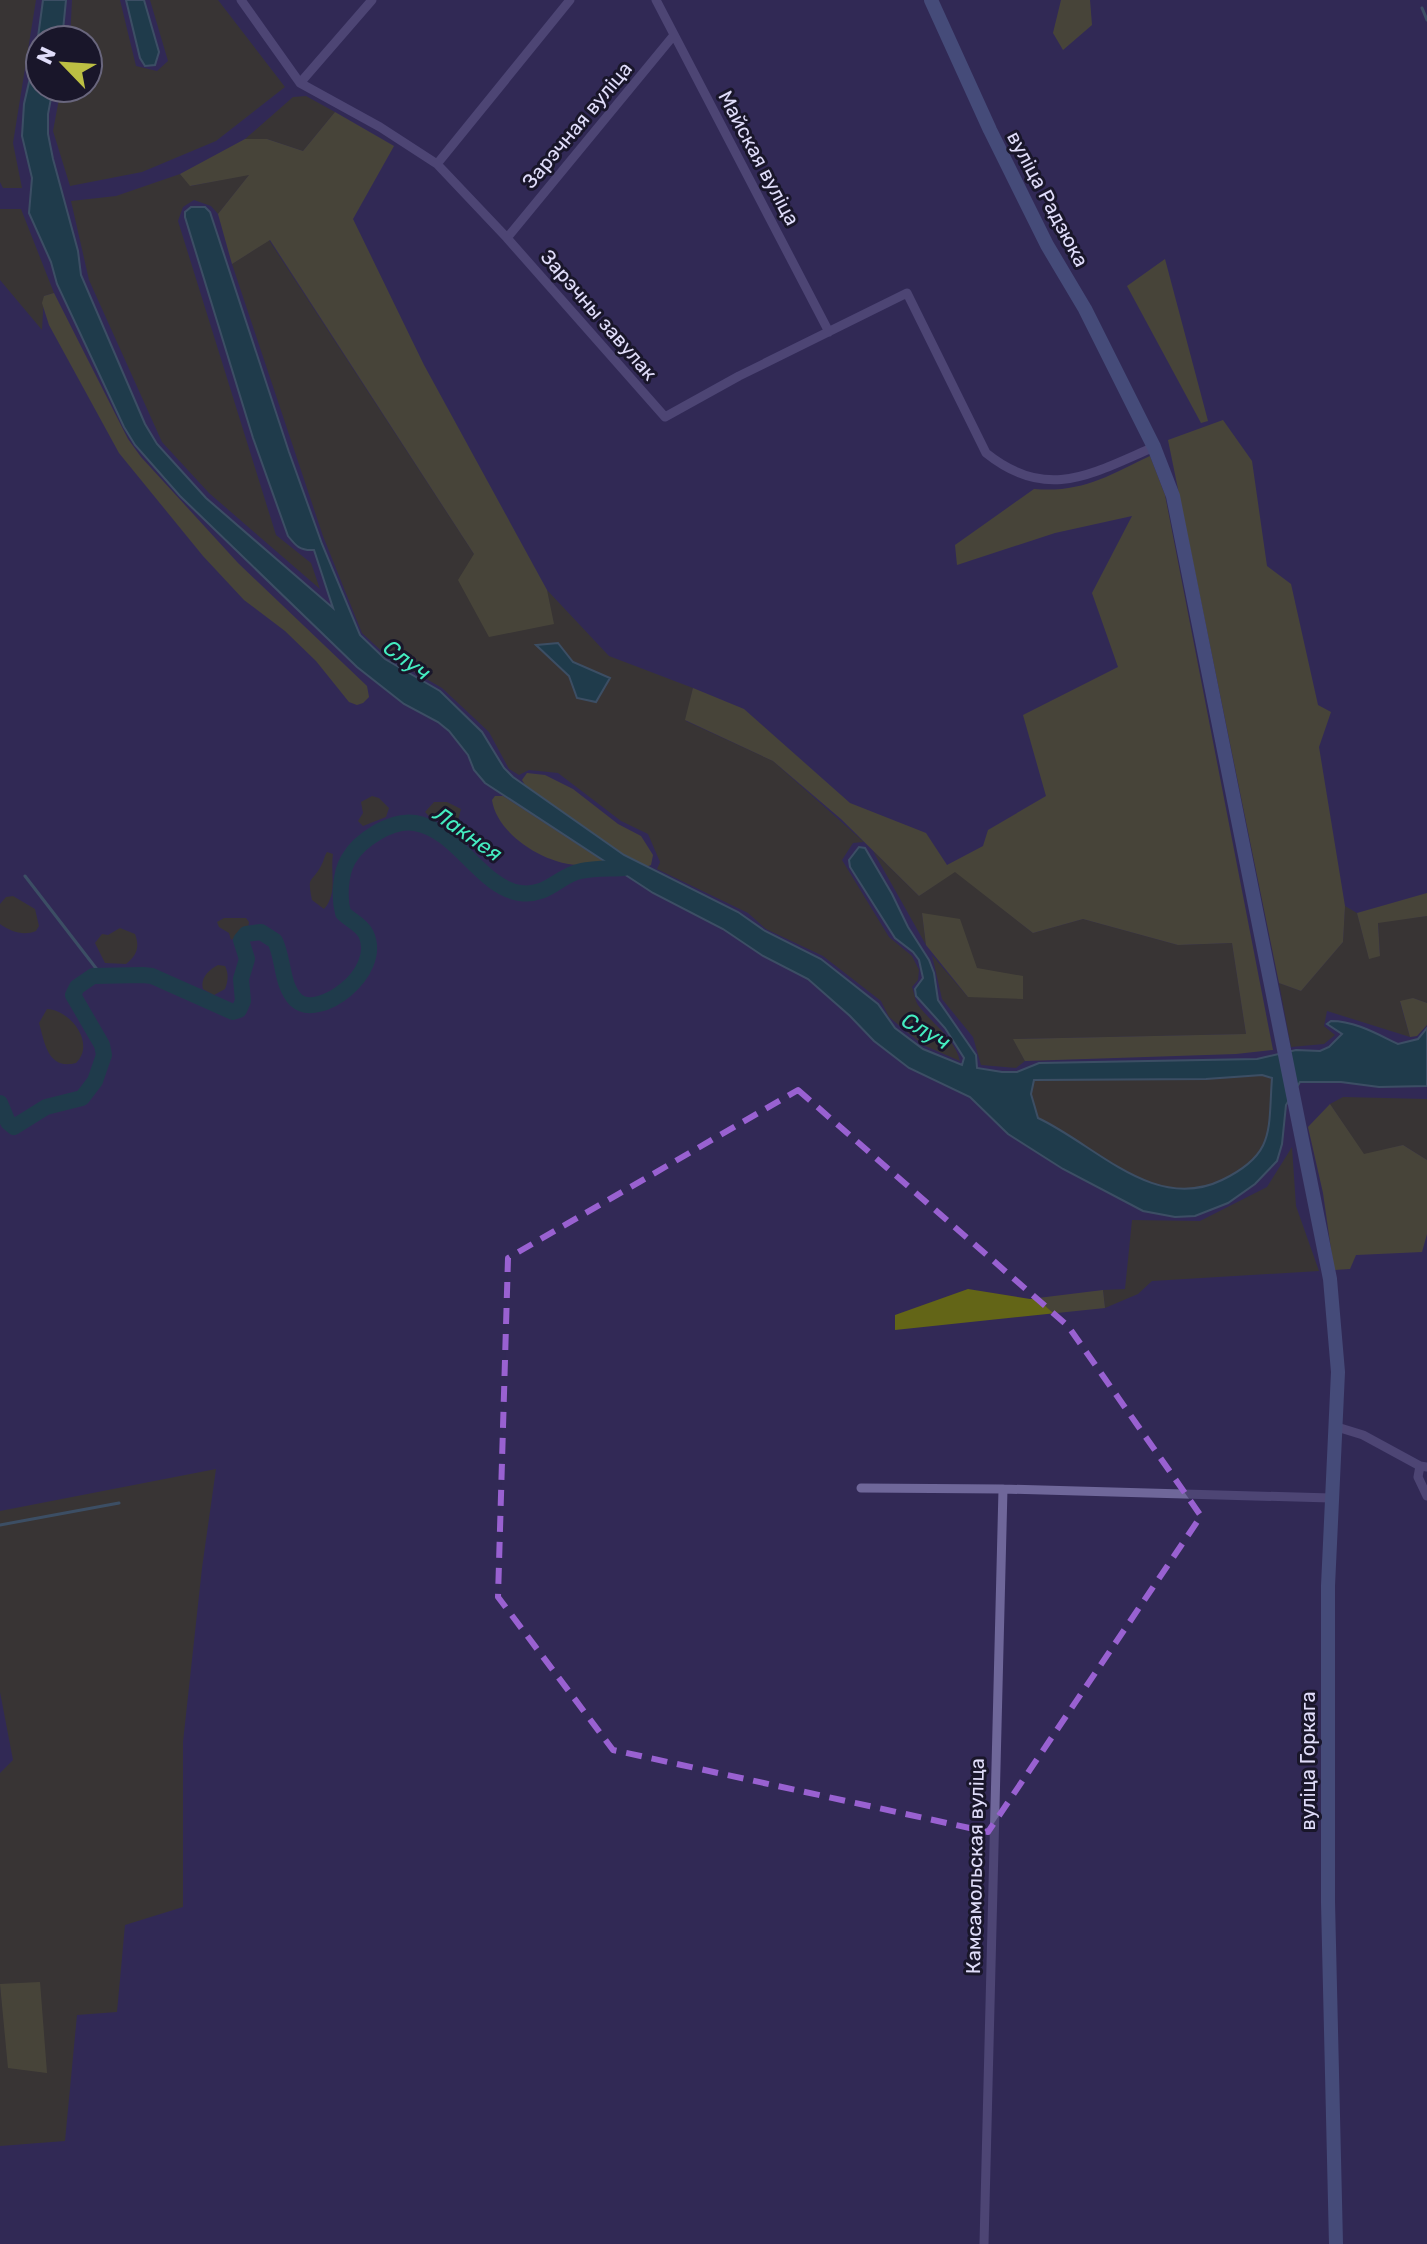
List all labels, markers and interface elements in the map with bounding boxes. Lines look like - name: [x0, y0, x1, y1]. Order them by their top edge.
- north arrow: [24, 24, 104, 104]
- text: N: [31, 43, 62, 69]
- street label: Зарэчная вуліца: [517, 57, 637, 193]
- street label: Майская вуліца: [713, 87, 805, 229]
- street label: вуліца Радзюка: [1002, 127, 1094, 271]
- street label: Зарэчны завулак: [536, 245, 662, 385]
- water label: Случ: [378, 634, 436, 686]
- water label: Лакнея: [427, 800, 507, 867]
- water label: Случ: [897, 1006, 955, 1056]
- street label: вуліца Горкага: [1296, 1691, 1320, 1831]
- street label: Камсамольская вуліца: [961, 1758, 989, 1974]

